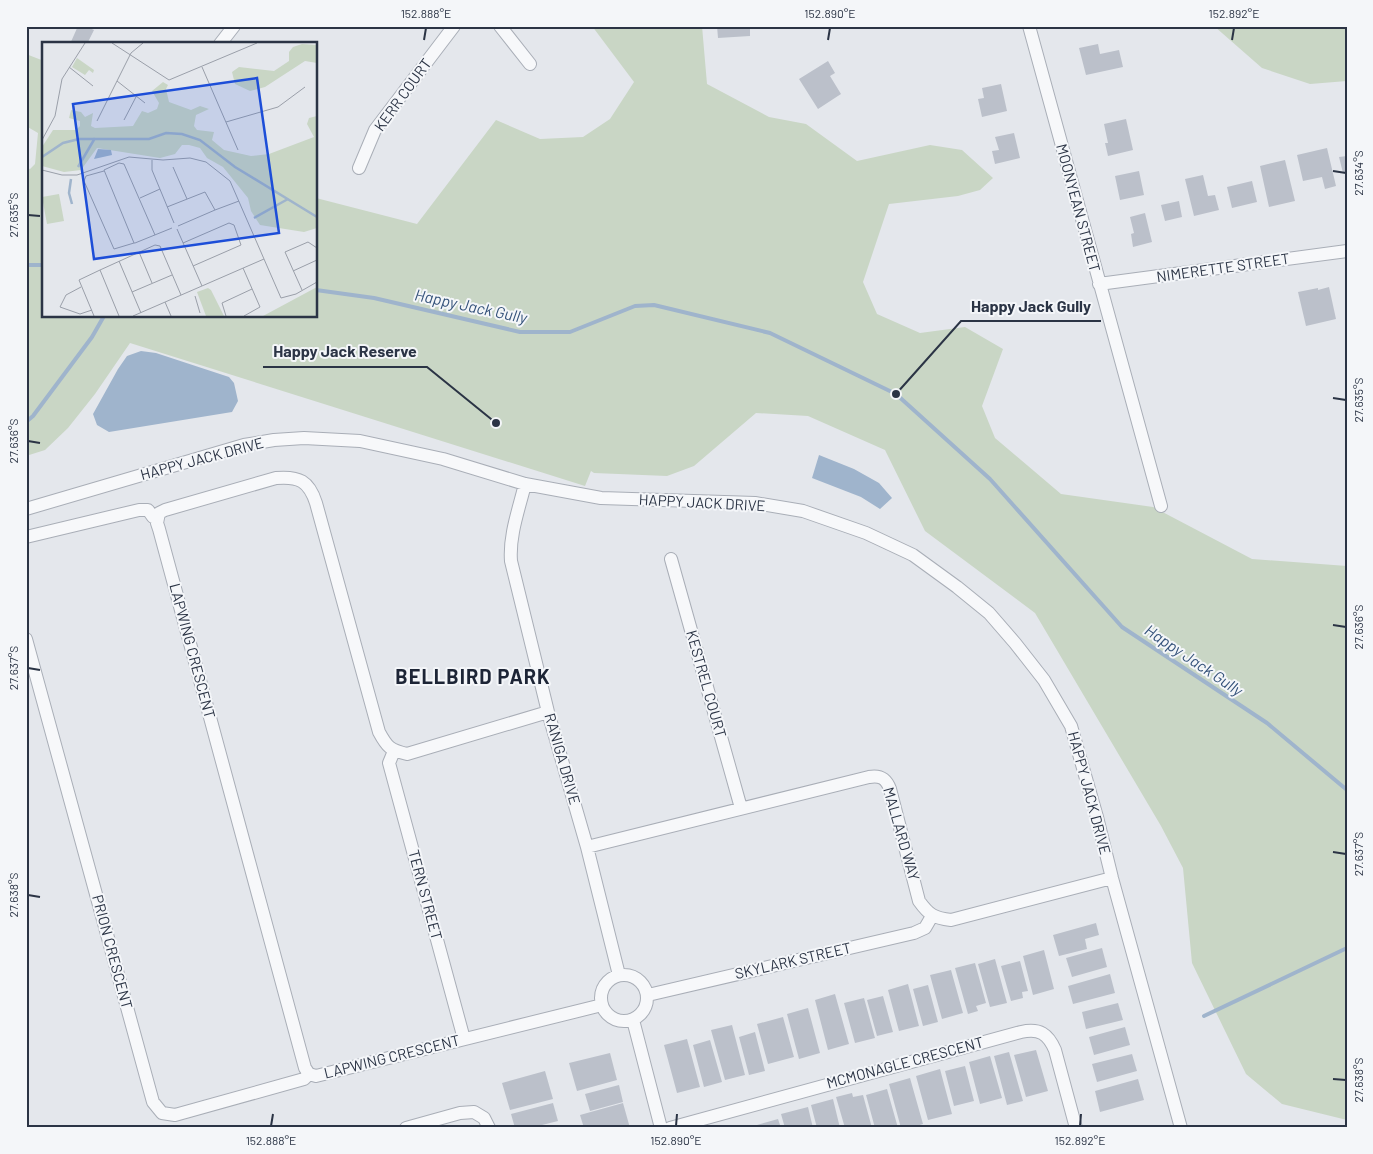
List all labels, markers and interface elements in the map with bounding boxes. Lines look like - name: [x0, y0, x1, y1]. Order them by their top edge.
- text: 152.888°E: [401, 6, 451, 20]
- text: 152.890°E: [804, 6, 856, 20]
- text: 152.892°E: [1209, 6, 1259, 20]
- inset map: [42, 42, 318, 318]
- street label: KERR COURT: [370, 55, 435, 134]
- street label: MOONYEAN STREET: [1053, 142, 1105, 274]
- text: 27.634°S: [1351, 150, 1365, 196]
- text: 27.635°S: [6, 192, 20, 238]
- street label: NIMERETTE STREET: [1155, 249, 1291, 285]
- water label: Happy Jack Gully: [413, 284, 530, 327]
- callout: Happy Jack Gully: [961, 290, 1101, 321]
- text: Happy Jack Gully: [971, 296, 1091, 315]
- callout: Happy Jack Reserve: [263, 336, 427, 367]
- text: Happy Jack Reserve: [273, 341, 417, 360]
- text: 27.635°S: [1351, 377, 1365, 423]
- text: 27.636°S: [6, 418, 20, 464]
- street label: HAPPY JACK DRIVE: [138, 433, 265, 483]
- street label: HAPPY JACK DRIVE: [638, 490, 766, 514]
- street label: LAPWING CRESCENT: [166, 581, 220, 720]
- text: 27.636°S: [1351, 604, 1365, 650]
- water label: Happy Jack Gully: [1142, 620, 1248, 700]
- street label: KESTREL COURT: [683, 628, 731, 739]
- text: 27.637°S: [6, 646, 20, 690]
- district label: BELLBIRD PARK: [395, 664, 551, 688]
- street label: RANIGA DRIVE: [541, 711, 585, 806]
- street label: HAPPY JACK DRIVE: [1065, 729, 1115, 856]
- street label: MALLARD WAY: [880, 785, 924, 883]
- text: 27.637°S: [1351, 832, 1365, 876]
- street label: TERN STREET: [405, 848, 447, 942]
- text: 27.638°S: [6, 872, 20, 918]
- street label: PRION CRESCENT: [89, 893, 137, 1011]
- street label: SKYLARK STREET: [733, 938, 853, 982]
- street label: LAPWING CRESCENT: [322, 1030, 462, 1082]
- street label: MCMONAGLE CRESCENT: [824, 1032, 985, 1092]
- text: 27.638°S: [1351, 1057, 1365, 1103]
- text: 152.888°E: [246, 1133, 296, 1147]
- text: 152.890°E: [650, 1133, 702, 1147]
- text: 152.892°E: [1055, 1133, 1105, 1147]

